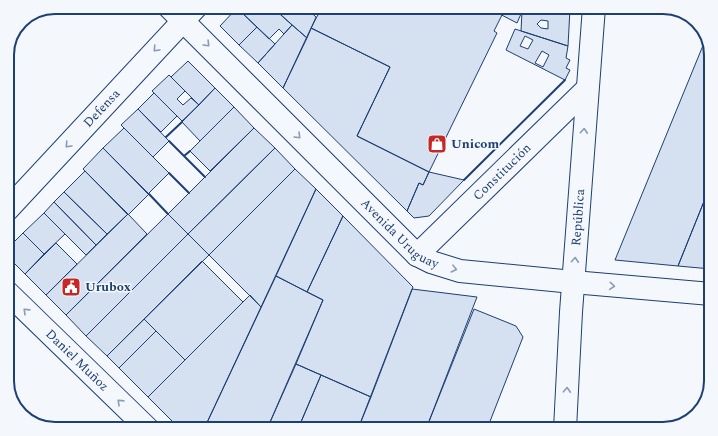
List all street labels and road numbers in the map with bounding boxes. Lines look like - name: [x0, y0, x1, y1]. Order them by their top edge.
- street label: Defensa: [78, 84, 125, 132]
- street label: Constitución: [468, 138, 536, 205]
- street label: República: [566, 187, 590, 247]
- street label: Avenida Uruguay: [356, 194, 442, 274]
- street label: Daniel Muñoz: [41, 325, 114, 396]

